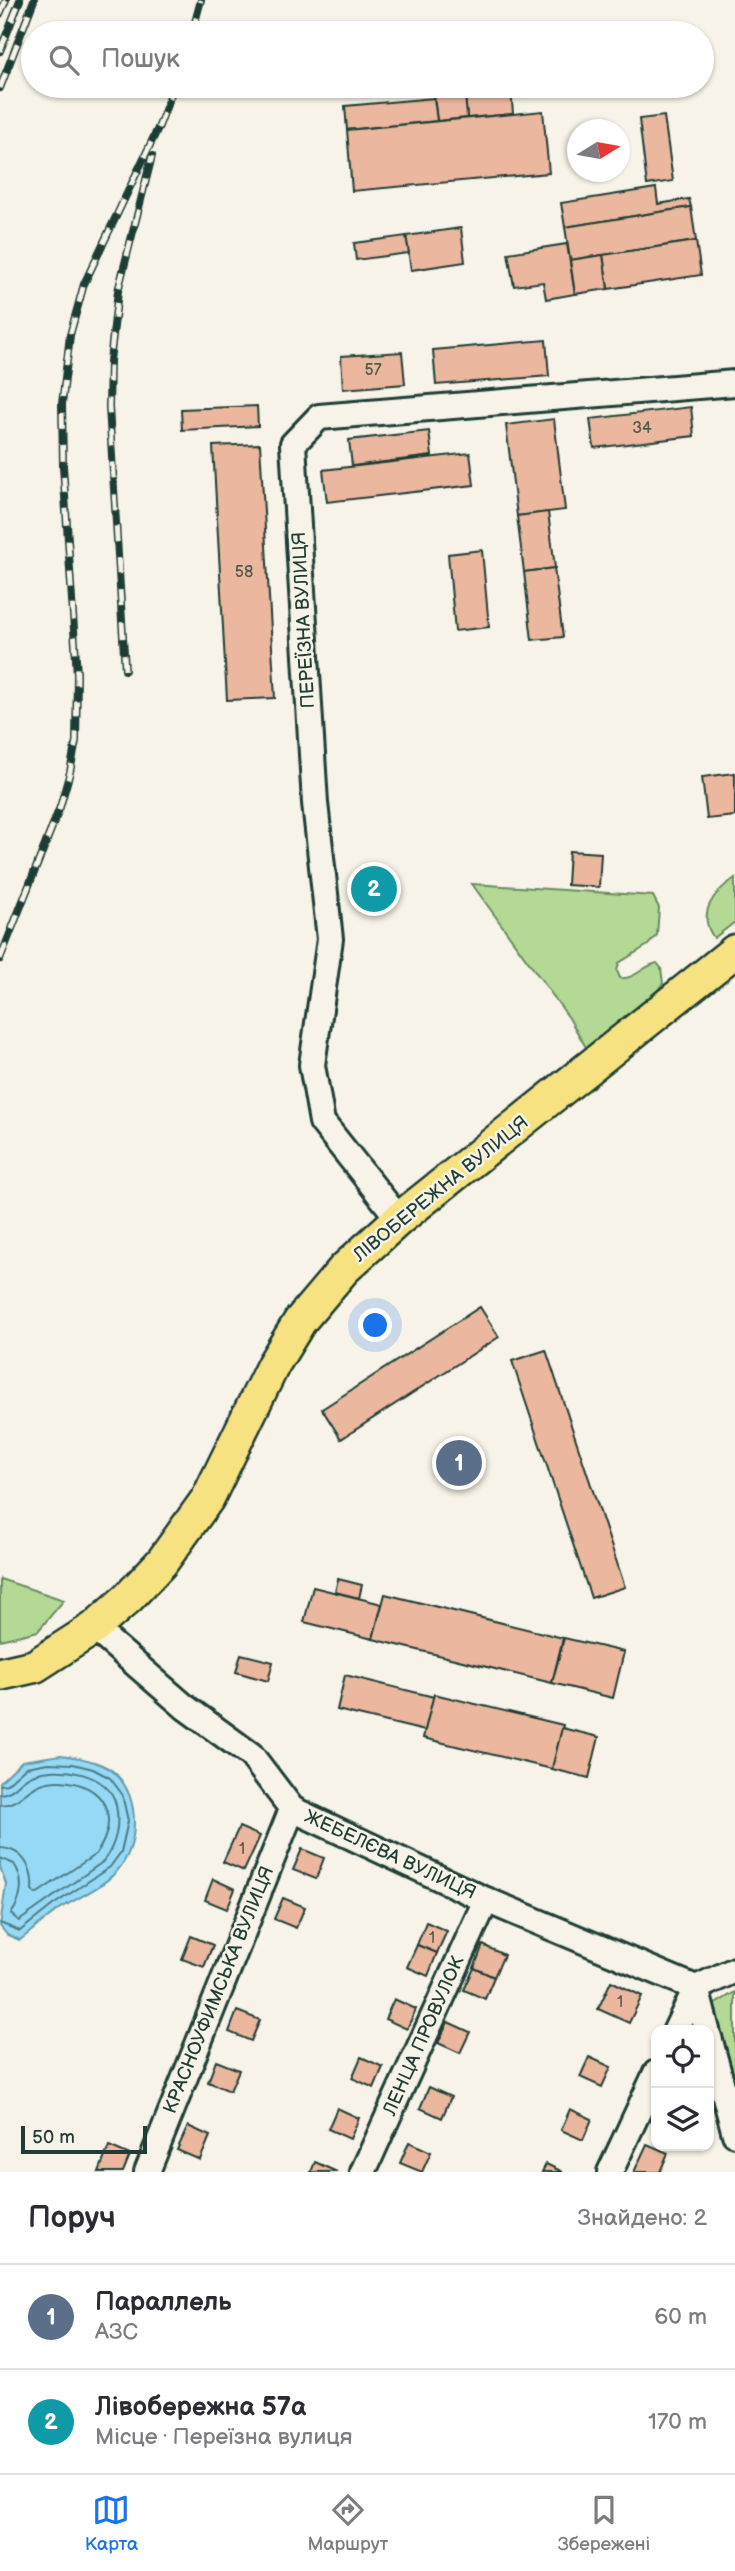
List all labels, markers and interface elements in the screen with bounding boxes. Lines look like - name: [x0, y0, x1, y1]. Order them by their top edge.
- search box: [21, 21, 714, 98]
- icon: search: [45, 41, 83, 79]
- text: Пошук: [101, 44, 180, 75]
- north arrow: [567, 119, 630, 182]
- house number: 57: [364, 361, 382, 380]
- house number: 34: [632, 419, 652, 438]
- street label: ПЕРЕЇЗНА ВУЛИЦЯ: [288, 531, 320, 709]
- house number: 58: [235, 563, 253, 582]
- pin: 2: [351, 863, 397, 915]
- street label: ЛІВОБЕРЕЖНА ВУЛИЦЯ: [348, 1111, 533, 1267]
- your location: [358, 1308, 392, 1342]
- pin: 1: [436, 1437, 482, 1489]
- street label: ЖЕБЕЛЄВА ВУЛИЦЯ: [300, 1805, 480, 1905]
- house number: 1: [239, 1840, 245, 1859]
- street label: КРАСНОУФИМСЬКА ВУЛИЦЯ: [159, 1863, 279, 2117]
- house number: 1: [429, 1929, 435, 1948]
- street label: ЛЕНЦА ПРОВУЛОК: [378, 1952, 470, 2120]
- house number: 1: [617, 1993, 623, 2012]
- map controls: [651, 2025, 714, 2151]
- button: locate: [651, 2025, 714, 2088]
- button: layers: [651, 2088, 714, 2151]
- scale bar: [21, 2123, 147, 2155]
- text: 50 m: [32, 2126, 75, 2149]
- text: Поруч: [28, 2200, 116, 2236]
- text: Знайдено: 2: [578, 2204, 707, 2232]
- text: Параллель: [95, 2287, 231, 2318]
- text: 1: [46, 2303, 56, 2331]
- text: 60 m: [654, 2303, 707, 2331]
- text: АЗС: [95, 2318, 138, 2346]
- text: Лівобережна 57а: [95, 2392, 306, 2423]
- text: 2: [44, 2408, 58, 2436]
- text: 170 m: [648, 2408, 707, 2436]
- text: Місце · Переїзна вулиця: [95, 2423, 353, 2451]
- tab: Карта: [85, 2491, 138, 2556]
- tab: Маршрут: [308, 2491, 388, 2556]
- tab: Збережені: [558, 2491, 650, 2556]

